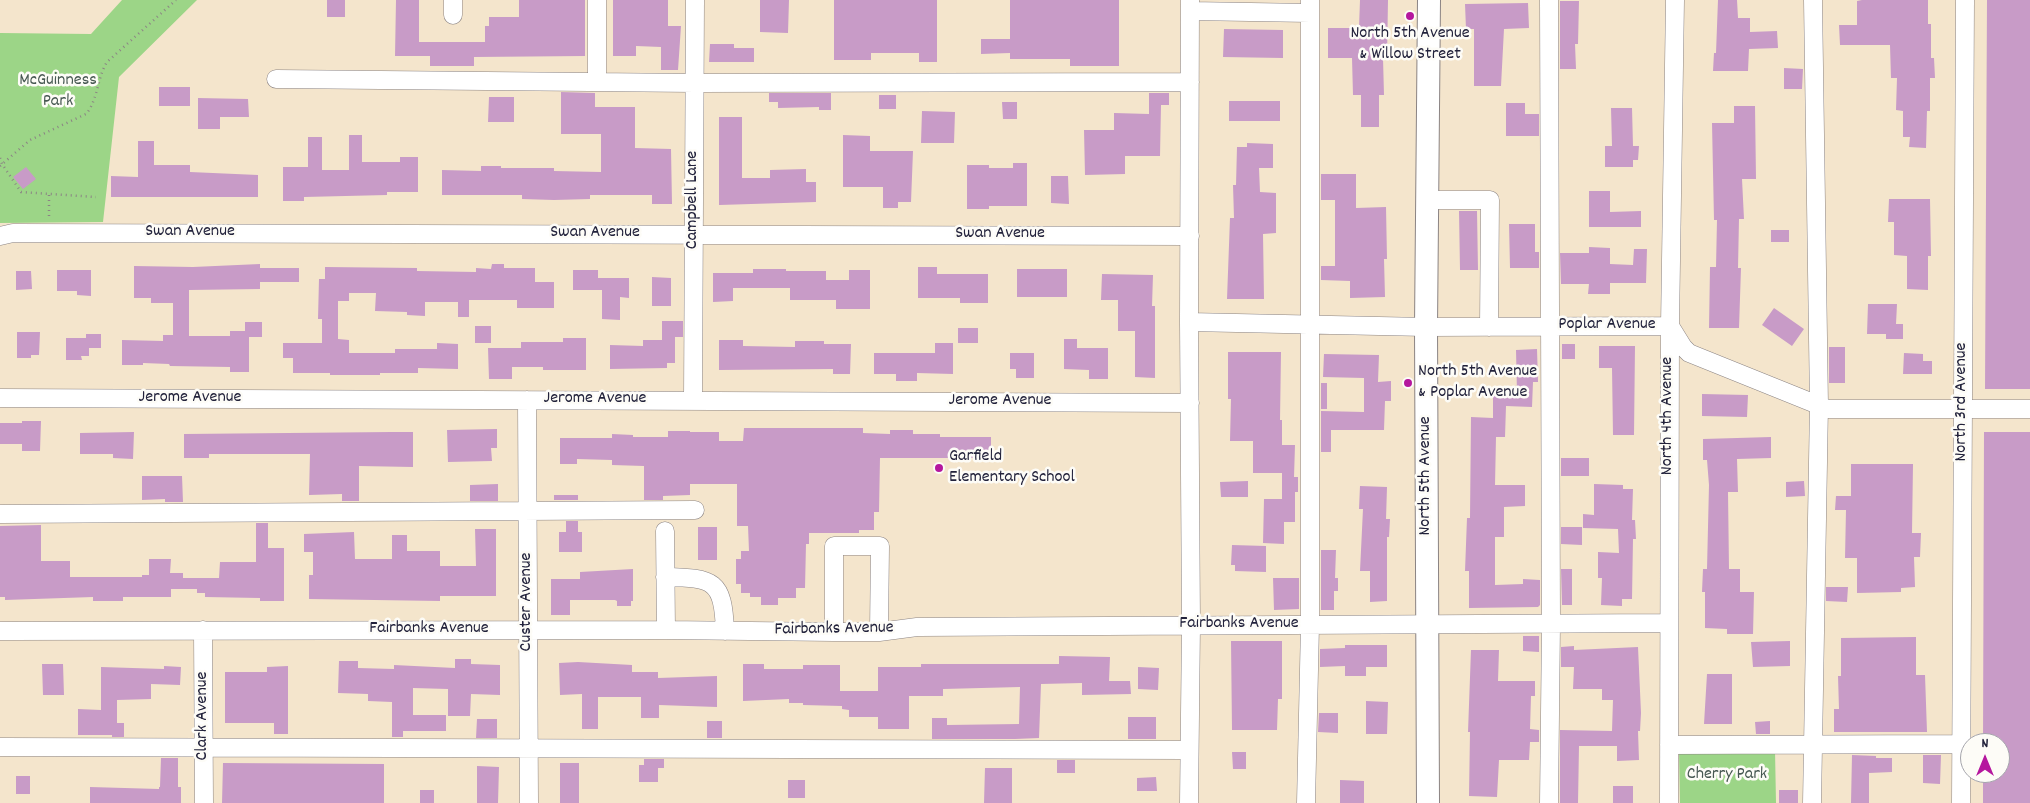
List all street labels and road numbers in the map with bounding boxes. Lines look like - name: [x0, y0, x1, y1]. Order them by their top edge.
- street label: Campbell Lane: [683, 151, 705, 249]
- street label: Swan Avenue: [145, 222, 235, 244]
- street label: Swan Avenue: [550, 223, 640, 245]
- street label: Swan Avenue: [955, 224, 1045, 246]
- street label: Poplar Avenue: [1558, 315, 1656, 337]
- street label: North 3rd Avenue: [1952, 342, 1974, 462]
- street label: North 4th Avenue: [1658, 357, 1680, 475]
- street label: Jerome Avenue: [139, 388, 241, 410]
- street label: Jerome Avenue: [544, 389, 646, 411]
- street label: Jerome Avenue: [949, 391, 1051, 413]
- street label: North 5th Avenue: [1416, 416, 1438, 536]
- street label: Custer Avenue: [517, 553, 539, 651]
- street label: Fairbanks Avenue: [1179, 614, 1299, 636]
- street label: Fairbanks Avenue: [774, 618, 894, 642]
- street label: Fairbanks Avenue: [369, 619, 489, 641]
- street label: Clark Avenue: [193, 671, 215, 761]

